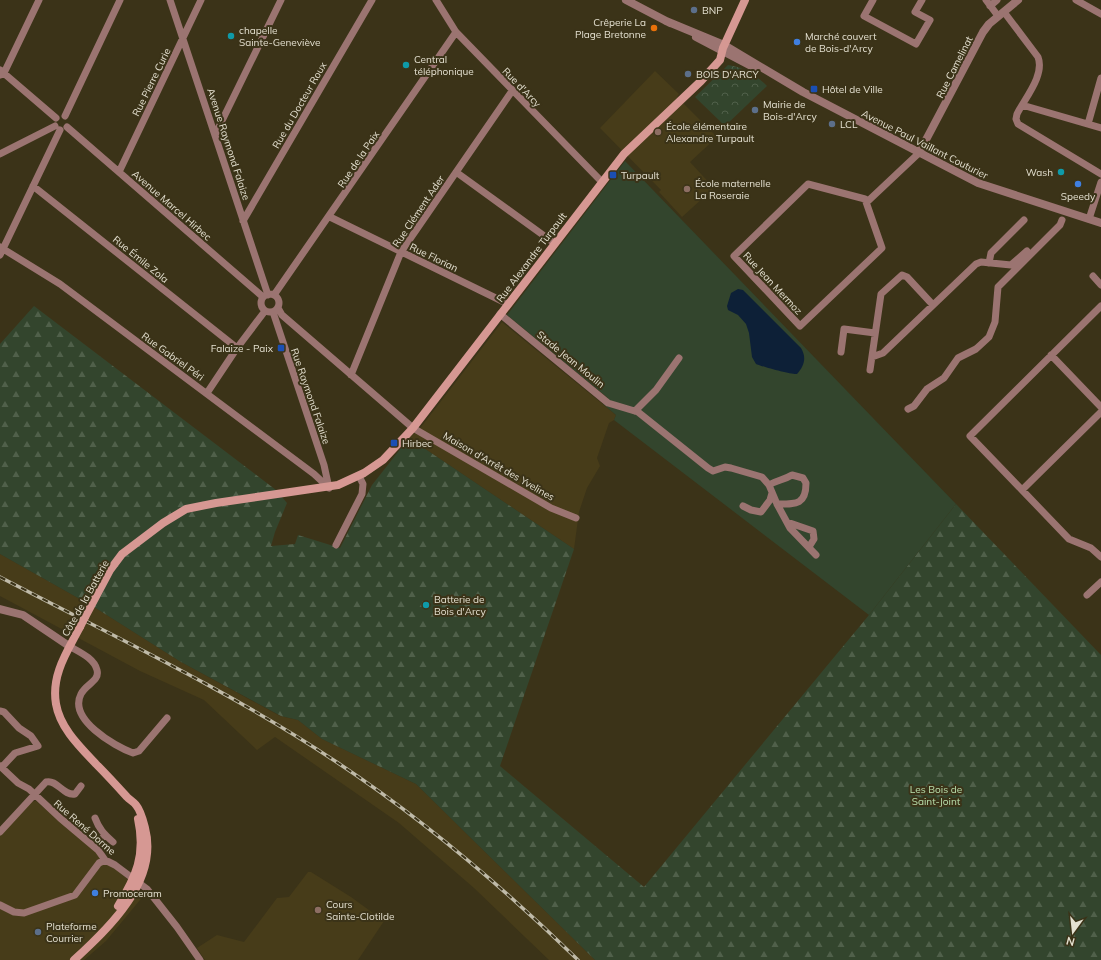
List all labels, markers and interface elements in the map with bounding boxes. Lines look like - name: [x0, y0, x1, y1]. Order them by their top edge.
- place label: BNP: [702, 4, 723, 17]
- marker: BNP: [689, 5, 699, 15]
- place label: Crêperie La Plage Bretonne: [575, 16, 646, 41]
- marker: Crêperie La Plage Bretonne: [649, 23, 659, 33]
- place label: chapelle Sainte-Geneviève: [239, 24, 320, 49]
- place label: Marché couvert de Bois-d'Arcy: [805, 30, 877, 55]
- marker: chapelle Sainte-Geneviève: [226, 31, 236, 41]
- street label: Rue Camelinat: [933, 34, 976, 100]
- marker: Marché couvert de Bois-d'Arcy: [792, 37, 802, 47]
- street label: Rue Pierre Curie: [129, 46, 174, 118]
- place label: Central téléphonique: [414, 53, 474, 78]
- street label: Rue du Docteur Roux: [269, 59, 330, 151]
- marker: Central téléphonique: [401, 60, 411, 70]
- street label: Rue d'Arcy: [500, 65, 544, 110]
- place label: BOIS D'ARCY: [696, 68, 760, 81]
- marker: BOIS D'ARCY: [683, 69, 693, 79]
- place label: Hôtel de Ville: [822, 83, 883, 96]
- marker: Hôtel de Ville: [809, 84, 819, 94]
- street label: Avenue Raymond Falaize: [204, 86, 253, 202]
- place label: Mairie de Bois-d'Arcy: [763, 98, 817, 123]
- marker: Mairie de Bois-d'Arcy: [750, 105, 760, 115]
- street label: Avenue Paul Vaillant Couturier: [859, 107, 991, 182]
- place label: LCL: [840, 118, 858, 131]
- marker: LCL: [827, 119, 837, 129]
- place label: École élémentaire Alexandre Turpault: [666, 120, 755, 145]
- marker: École élémentaire Alexandre Turpault: [653, 127, 663, 137]
- street label: Rue de la Paix: [335, 128, 383, 190]
- place label: Wash: [1026, 166, 1053, 179]
- street label: Avenue Marcel Hirbec: [129, 167, 214, 243]
- marker: Wash: [1056, 167, 1066, 177]
- place label: Turpault: [621, 169, 660, 182]
- marker: Turpault: [608, 170, 618, 180]
- street label: Rue Clément Ader: [390, 173, 447, 250]
- place label: École maternelle La Roseraie: [695, 177, 771, 202]
- marker: Speedy: [1073, 179, 1083, 189]
- marker: École maternelle La Roseraie: [682, 184, 692, 194]
- place label: Speedy: [1061, 190, 1096, 203]
- street label: Rue Alexandre Turpault: [493, 209, 570, 305]
- street label: Rue Émile Zola: [110, 233, 171, 286]
- street label: Rue Florian: [407, 240, 460, 275]
- street label: Rue Jean Mermoz: [740, 249, 805, 317]
- street label: Stade Jean Moulin: [534, 328, 607, 391]
- street label: Rue Gabriel Péri: [139, 329, 207, 383]
- place label: Falaize - Paix: [211, 342, 274, 355]
- marker: Falaize - Paix: [276, 343, 286, 353]
- street label: Rue Raymond Falaize: [288, 346, 333, 446]
- street label: Maison d'Arrêt des Yvelines: [441, 429, 557, 504]
- place label: Hirbec: [402, 437, 432, 450]
- marker: Hirbec: [389, 438, 399, 448]
- street label: Côte de la Batterie: [59, 558, 112, 639]
- place label: Batterie de Bois d'Arcy: [434, 593, 487, 618]
- marker: Batterie de Bois d'Arcy: [421, 600, 431, 610]
- park label: Les Bois de Saint-Joint: [910, 783, 962, 808]
- street label: Rue René Dorme: [51, 797, 118, 858]
- place label: Promoceram: [103, 887, 162, 900]
- marker: Promoceram: [90, 888, 100, 898]
- place label: Cours Sainte-Clotilde: [326, 898, 394, 923]
- marker: Cours Sainte-Clotilde: [313, 905, 323, 915]
- north arrow: [1053, 912, 1093, 952]
- place label: Plateforme Courrier: [46, 920, 97, 945]
- marker: Plateforme Courrier: [33, 927, 43, 937]
- text: N: [1065, 934, 1076, 949]

